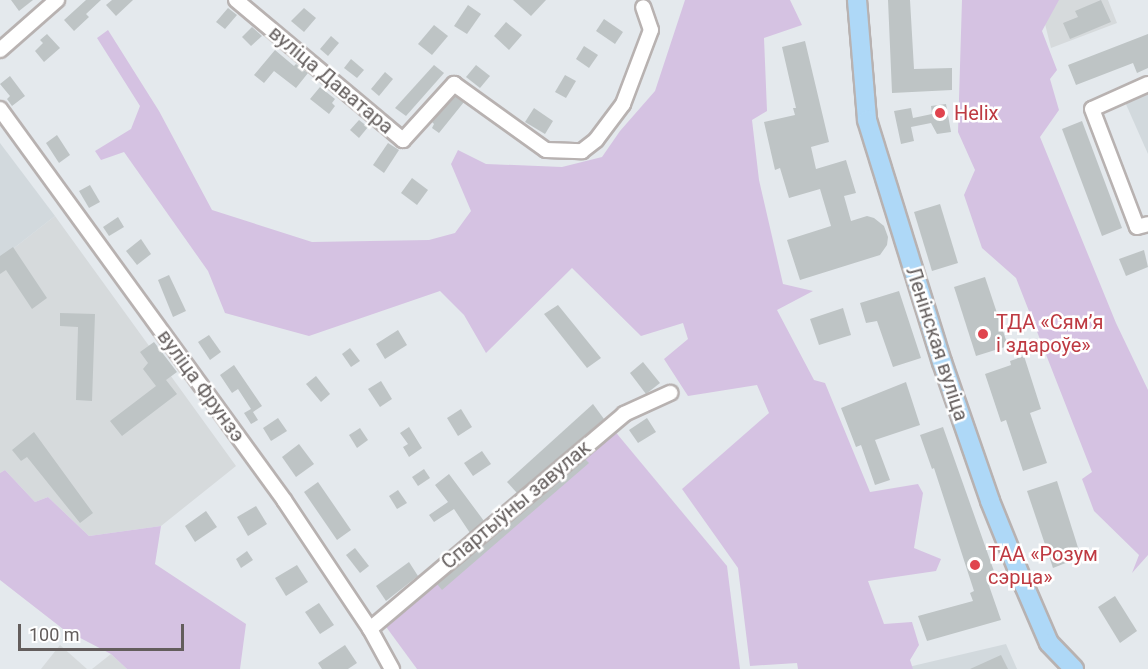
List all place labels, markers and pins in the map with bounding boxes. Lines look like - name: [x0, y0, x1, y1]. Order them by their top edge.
- place label: Helix: [954, 101, 999, 125]
- marker: Helix: [931, 104, 949, 122]
- place label: ТДА «Сямʼя і здароўе»: [996, 310, 1103, 357]
- marker: ТДА «Сямʼя і здароўе»: [974, 325, 992, 343]
- place label: ТАА «Розум сэрца»: [988, 542, 1098, 589]
- marker: ТАА «Розум сэрца»: [966, 556, 984, 574]

